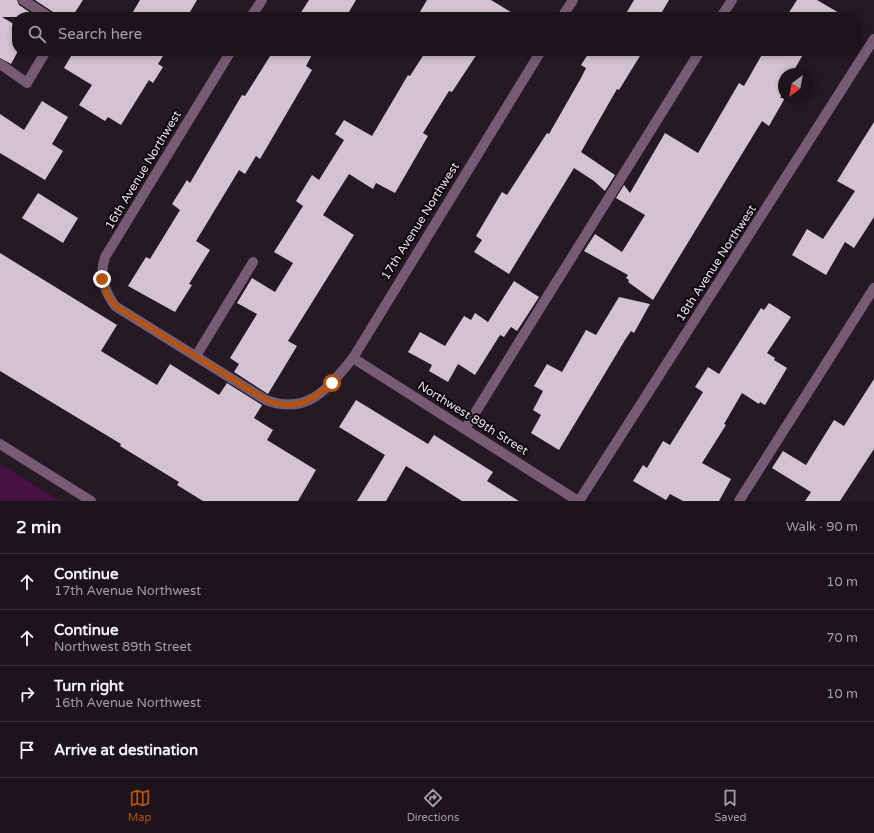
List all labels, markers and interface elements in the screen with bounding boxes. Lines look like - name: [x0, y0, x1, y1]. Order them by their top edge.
- search box: [12, 12, 862, 56]
- icon: search: [26, 23, 48, 45]
- text: Search here: [58, 25, 142, 43]
- north arrow: [778, 68, 814, 104]
- street label: 16th Avenue Northwest: [102, 108, 184, 232]
- street label: 17th Avenue Northwest: [378, 159, 462, 282]
- street label: 18th Avenue Northwest: [673, 202, 759, 324]
- route end: [93, 270, 111, 288]
- route start: [323, 374, 341, 392]
- street label: Northwest 89th Street: [415, 378, 531, 458]
- text: 2 min: [16, 517, 61, 538]
- text: Walk · 90 m: [786, 519, 858, 535]
- text: Continue: [54, 565, 118, 583]
- icon: ahead: [16, 571, 38, 593]
- text: 10 m: [826, 574, 858, 590]
- text: 17th Avenue Northwest: [54, 583, 201, 599]
- text: Continue: [54, 621, 118, 639]
- icon: ahead: [16, 627, 38, 649]
- text: 70 m: [826, 630, 858, 646]
- text: Northwest 89th Street: [54, 639, 192, 655]
- text: Turn right: [54, 677, 124, 695]
- icon: right: [16, 683, 38, 705]
- text: 10 m: [826, 686, 858, 702]
- text: 16th Avenue Northwest: [54, 695, 201, 711]
- icon: arrive: [16, 739, 38, 761]
- text: Arrive at destination: [54, 741, 198, 759]
- tab: Map: [128, 787, 151, 824]
- tab: Directions: [407, 787, 459, 824]
- tab: Saved: [715, 787, 746, 824]

